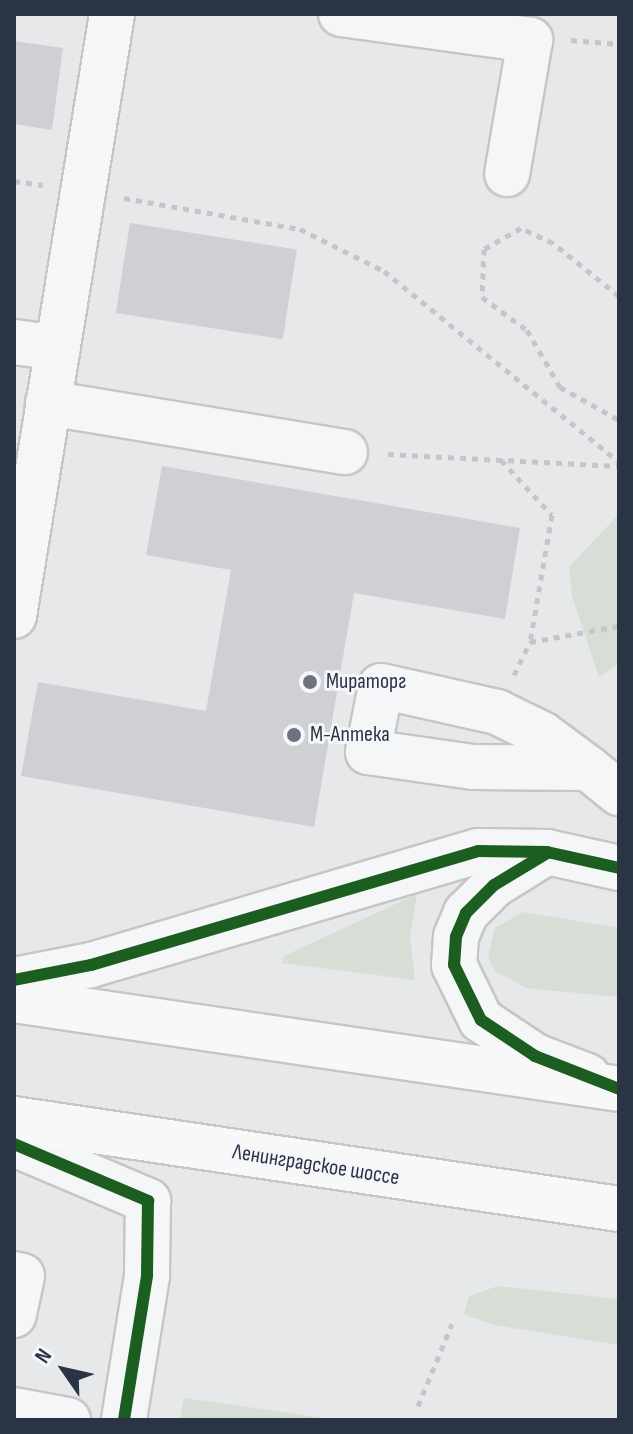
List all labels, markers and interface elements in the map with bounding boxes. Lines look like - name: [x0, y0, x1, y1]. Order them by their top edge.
- place label: Мираторг: [326, 669, 406, 695]
- marker: Мираторг: [301, 673, 319, 691]
- place label: М-Аптека: [310, 722, 390, 748]
- marker: М-Аптека: [285, 726, 303, 744]
- street label: Ленинградское шоссе: [231, 1139, 401, 1191]
- north arrow: [24, 1330, 104, 1410]
- text: N: [29, 1344, 58, 1369]

